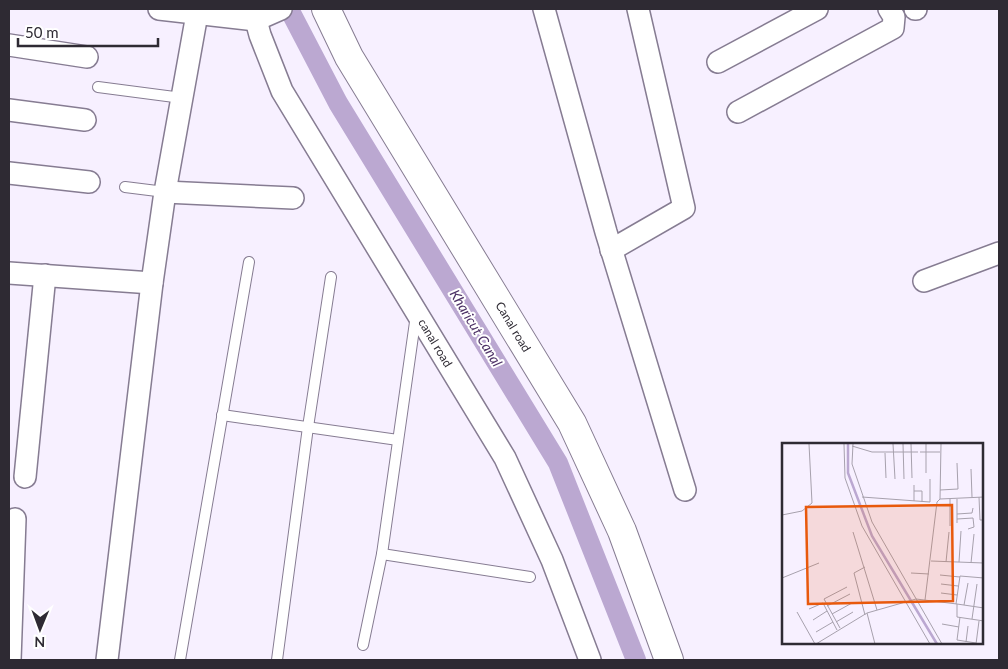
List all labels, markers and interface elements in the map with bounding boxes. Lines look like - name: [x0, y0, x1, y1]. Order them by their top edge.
- scale bar: [18, 15, 158, 47]
- text: 50 m: [25, 23, 59, 41]
- water label: Kharicut Canal: [447, 286, 506, 369]
- street label: Canal road: [493, 299, 534, 355]
- street label: canal road: [415, 316, 456, 370]
- inset map: [782, 443, 983, 644]
- north arrow: [15, 604, 65, 654]
- text: N: [34, 634, 45, 651]

